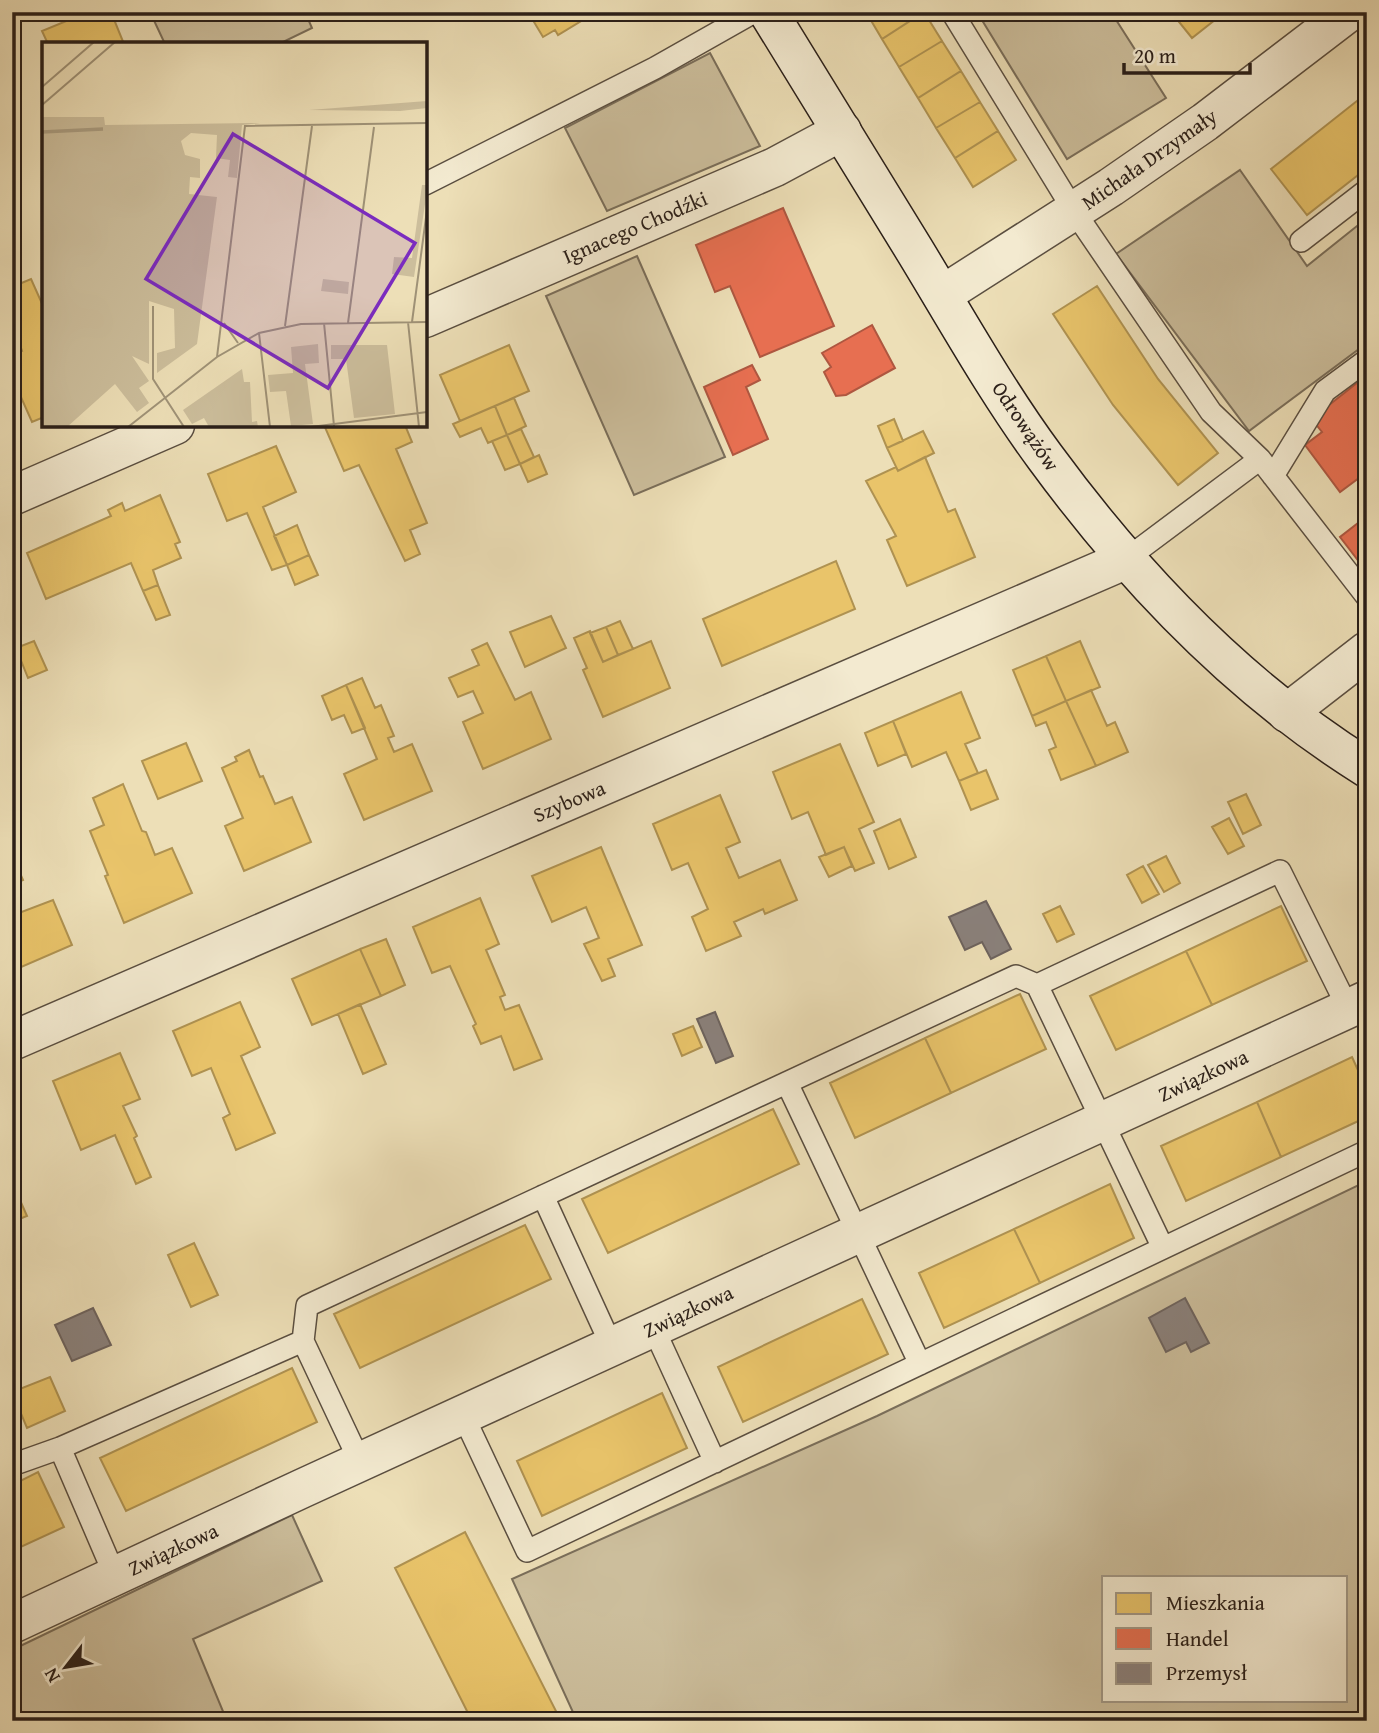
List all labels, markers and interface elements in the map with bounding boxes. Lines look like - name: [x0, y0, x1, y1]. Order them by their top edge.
- scale bar: [1124, 32, 1250, 76]
- text: 20 m: [1134, 40, 1176, 71]
- inset map: [42, 42, 427, 427]
- street label: Michała Drzymały: [1075, 100, 1224, 217]
- street label: Ignacego Chodźki: [558, 183, 712, 271]
- street label: Odrowążów: [985, 375, 1068, 477]
- street label: Szybowa: [528, 772, 610, 830]
- street label: Związkowa: [1153, 1041, 1253, 1109]
- street label: Związkowa: [638, 1277, 738, 1345]
- street label: Związkowa: [123, 1515, 223, 1583]
- legend: [1102, 1576, 1348, 1702]
- text: Mieszkania: [1166, 1587, 1265, 1618]
- text: Handel: [1166, 1623, 1229, 1654]
- north arrow: [32, 1632, 102, 1702]
- text: Przemysł: [1166, 1657, 1247, 1688]
- text: N: [36, 1663, 67, 1688]

